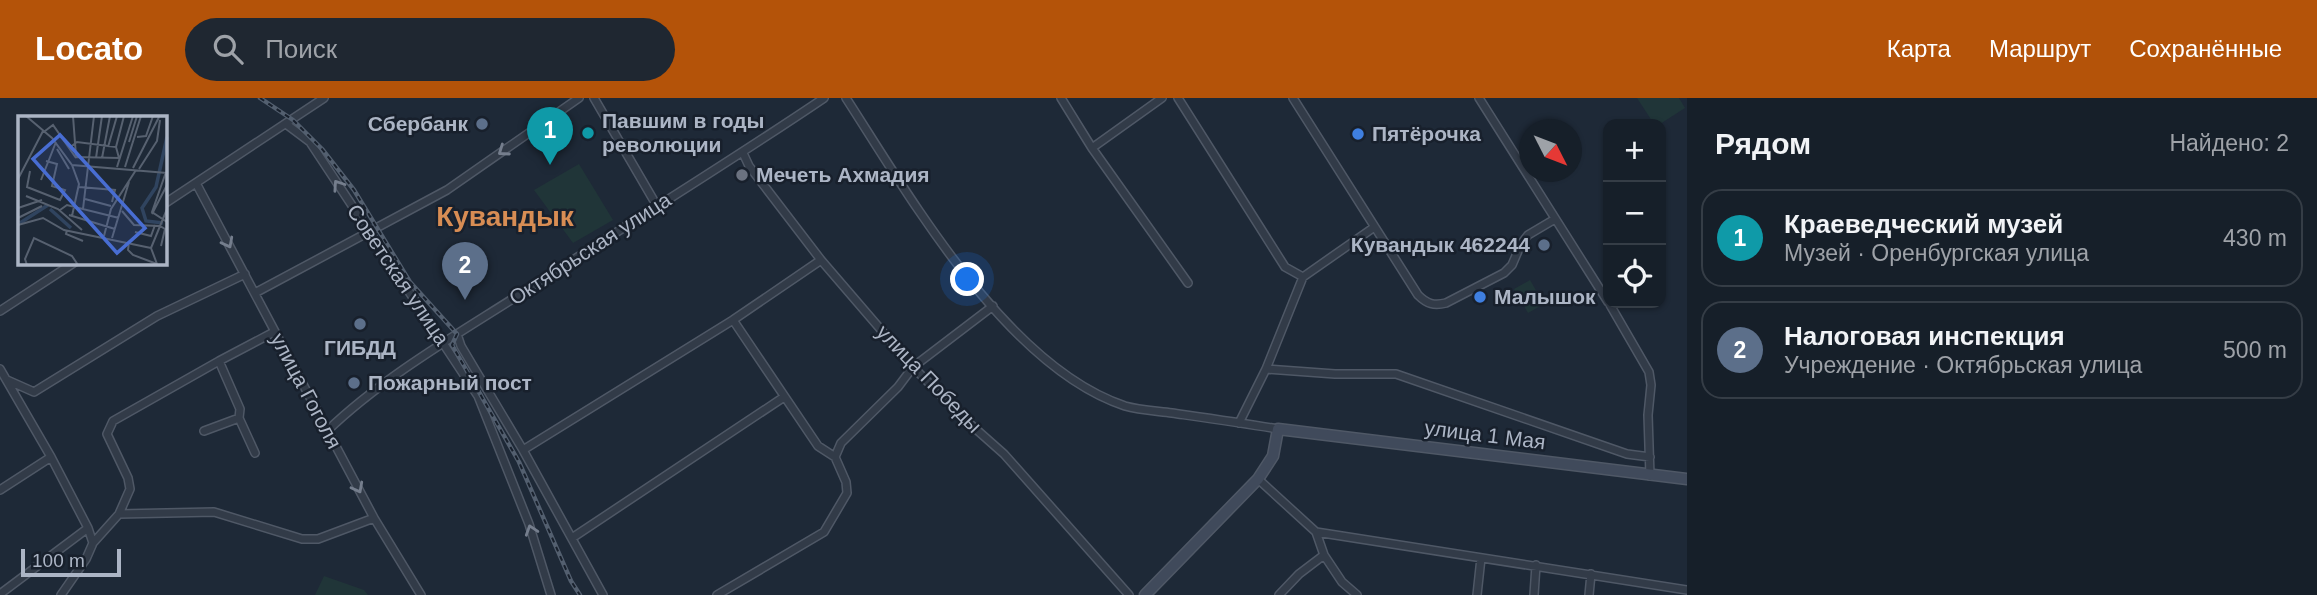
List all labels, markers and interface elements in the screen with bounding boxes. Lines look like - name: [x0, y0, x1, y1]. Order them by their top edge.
- search box: [185, 18, 675, 81]
- text: Locato: [35, 30, 143, 67]
- icon: search: [209, 30, 247, 68]
- text: Поиск: [265, 34, 337, 64]
- text: Карта: [1887, 35, 1951, 62]
- text: Маршрут: [1989, 35, 2091, 62]
- text: Сохранённые: [2129, 35, 2282, 62]
- pin: 1: [527, 107, 573, 165]
- place label: Павшим в годы революции: [602, 109, 765, 156]
- place label: Сбербанк: [368, 112, 468, 135]
- inset map: [18, 116, 166, 264]
- marker: Сбербанк: [474, 116, 490, 132]
- north arrow: [1519, 119, 1582, 182]
- map controls: [1603, 119, 1666, 308]
- button: +: [1603, 119, 1666, 182]
- place label: Пятёрочка: [1372, 122, 1481, 145]
- marker: Павшим в годы революции: [580, 125, 596, 141]
- marker: Пятёрочка: [1350, 126, 1366, 142]
- text: Рядом: [1715, 127, 1811, 160]
- text: Найдено: 2: [2169, 130, 2289, 156]
- one-way arrow: [498, 143, 511, 155]
- place label: Мечеть Ахмадия: [756, 163, 930, 186]
- marker: Мечеть Ахмадия: [734, 167, 750, 183]
- one-way arrow: [333, 179, 346, 192]
- button: −: [1603, 182, 1666, 245]
- street label: Октябрьская улица: [505, 188, 675, 309]
- street label: Советская улица: [343, 200, 454, 350]
- district label: Кувандык: [436, 201, 575, 232]
- text: Краеведческий музей: [1784, 209, 2063, 239]
- text: 1: [1734, 225, 1746, 251]
- text: 430 m: [2223, 225, 2287, 251]
- place label: Кувандык 462244: [1351, 233, 1530, 256]
- one-way arrow: [220, 236, 234, 248]
- marker: Кувандык 462244: [1536, 237, 1552, 253]
- text: Музей · Оренбургская улица: [1784, 240, 2089, 266]
- pin: 2: [442, 242, 488, 300]
- button: locate: [1603, 245, 1666, 308]
- your location: [950, 262, 984, 296]
- place label: Малышок: [1494, 285, 1596, 308]
- marker: Малышок: [1472, 289, 1488, 305]
- marker: ГИБДД: [352, 316, 368, 332]
- street label: улица Победы: [872, 320, 987, 437]
- text: Налоговая инспекция: [1784, 321, 2065, 351]
- street label: улица Гоголя: [266, 329, 346, 452]
- place label: ГИБДД: [324, 336, 396, 359]
- text: 2: [1734, 337, 1746, 363]
- text: 500 m: [2223, 337, 2287, 363]
- text: Учреждение · Октябрьская улица: [1784, 352, 2142, 378]
- place label: Пожарный пост: [368, 371, 532, 394]
- marker: Пожарный пост: [346, 375, 362, 391]
- street label: улица 1 Мая: [1423, 416, 1547, 453]
- one-way arrow: [349, 481, 363, 493]
- one-way arrow: [525, 524, 539, 537]
- scale bar: [21, 546, 121, 578]
- text: 100 m: [32, 550, 85, 571]

